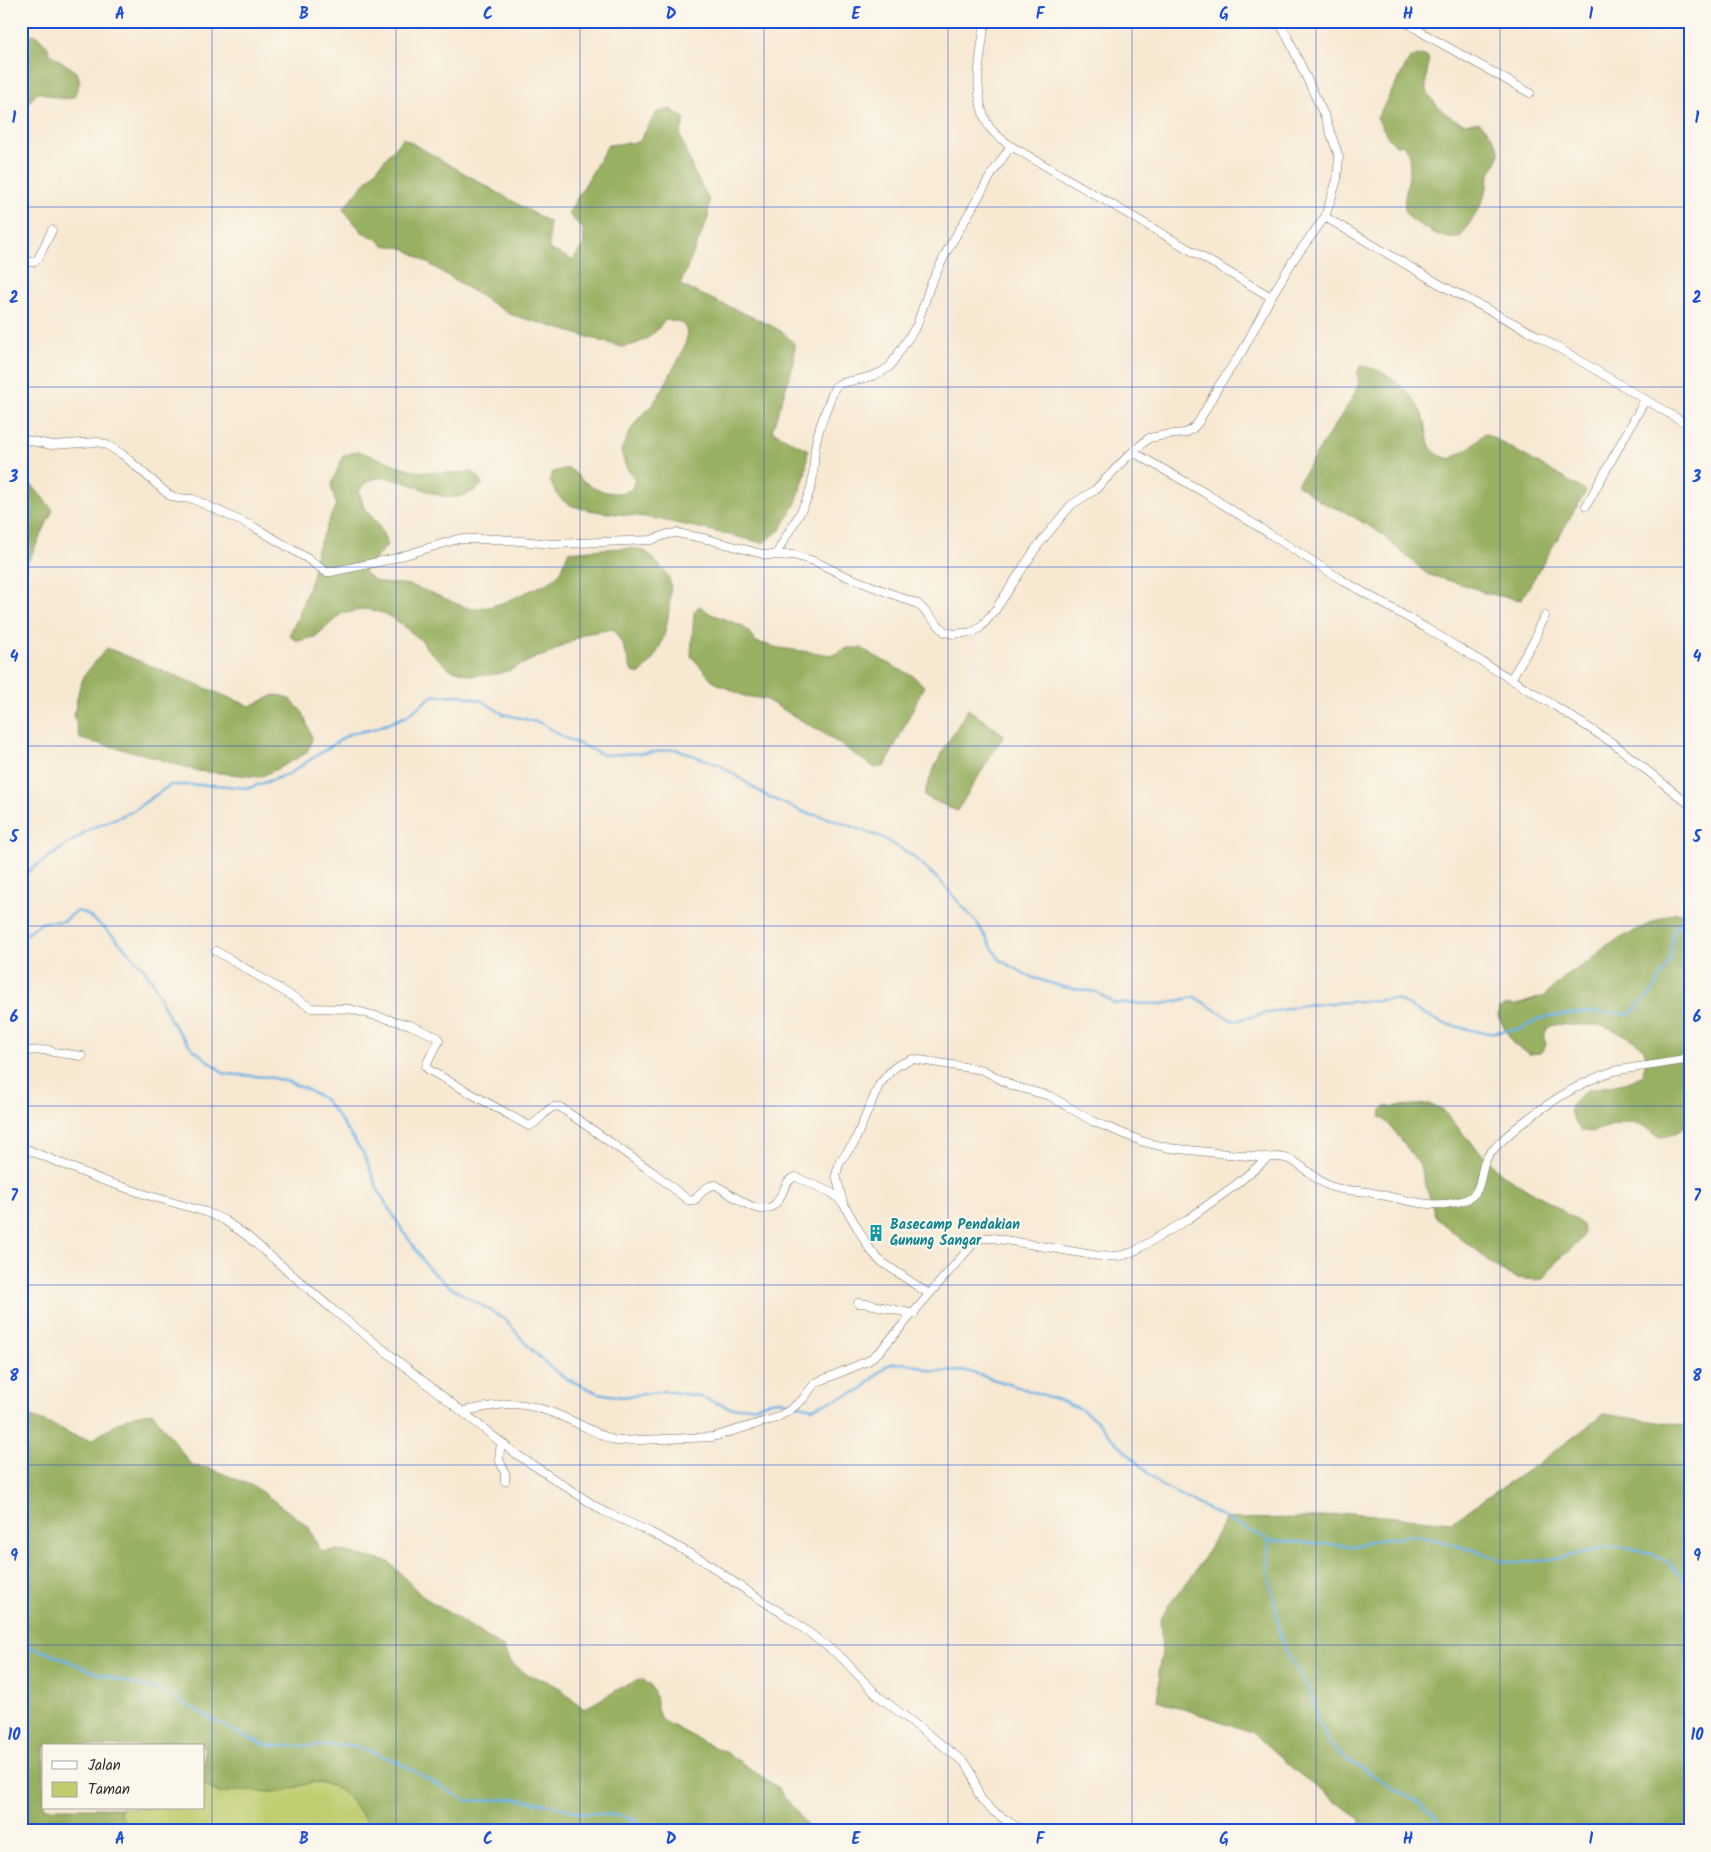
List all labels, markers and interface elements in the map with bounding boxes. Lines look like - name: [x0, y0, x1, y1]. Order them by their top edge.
- text: A: [115, 2, 125, 27]
- text: B: [299, 2, 309, 27]
- text: C: [483, 2, 493, 27]
- text: D: [666, 2, 677, 27]
- text: E: [852, 2, 862, 27]
- text: F: [1036, 2, 1046, 27]
- text: G: [1219, 2, 1229, 27]
- text: H: [1403, 2, 1413, 27]
- text: I: [1589, 2, 1594, 27]
- text: 1: [12, 106, 17, 131]
- text: 1: [1695, 106, 1700, 131]
- text: 2: [9, 286, 19, 311]
- text: 2: [1692, 286, 1702, 311]
- text: 3: [9, 465, 19, 490]
- text: 3: [1692, 465, 1702, 490]
- text: 4: [10, 645, 19, 670]
- text: 4: [1693, 645, 1702, 670]
- text: 5: [9, 825, 20, 850]
- text: 5: [1692, 825, 1703, 850]
- text: 6: [10, 1005, 19, 1030]
- text: 6: [1693, 1005, 1702, 1030]
- text: 7: [10, 1184, 18, 1209]
- text: 7: [1693, 1184, 1701, 1209]
- place label: Basecamp Pendakian Gunung Sangar: [890, 1214, 1020, 1252]
- building icon: Basecamp Pendakian Gunung Sangar: [866, 1223, 886, 1243]
- text: 8: [9, 1364, 19, 1389]
- text: 8: [1692, 1364, 1702, 1389]
- text: 9: [10, 1544, 18, 1569]
- text: 9: [1693, 1544, 1701, 1569]
- text: 10: [7, 1723, 21, 1748]
- text: 10: [1690, 1723, 1704, 1748]
- legend: [42, 1744, 205, 1810]
- text: Jalan: [88, 1754, 121, 1778]
- text: Taman: [88, 1778, 130, 1802]
- text: A: [115, 1827, 125, 1852]
- text: B: [299, 1827, 309, 1852]
- text: C: [483, 1827, 493, 1852]
- text: D: [666, 1827, 677, 1852]
- text: E: [852, 1827, 862, 1852]
- text: F: [1036, 1827, 1046, 1852]
- text: G: [1219, 1827, 1229, 1852]
- text: H: [1403, 1827, 1413, 1852]
- text: I: [1589, 1827, 1594, 1852]

